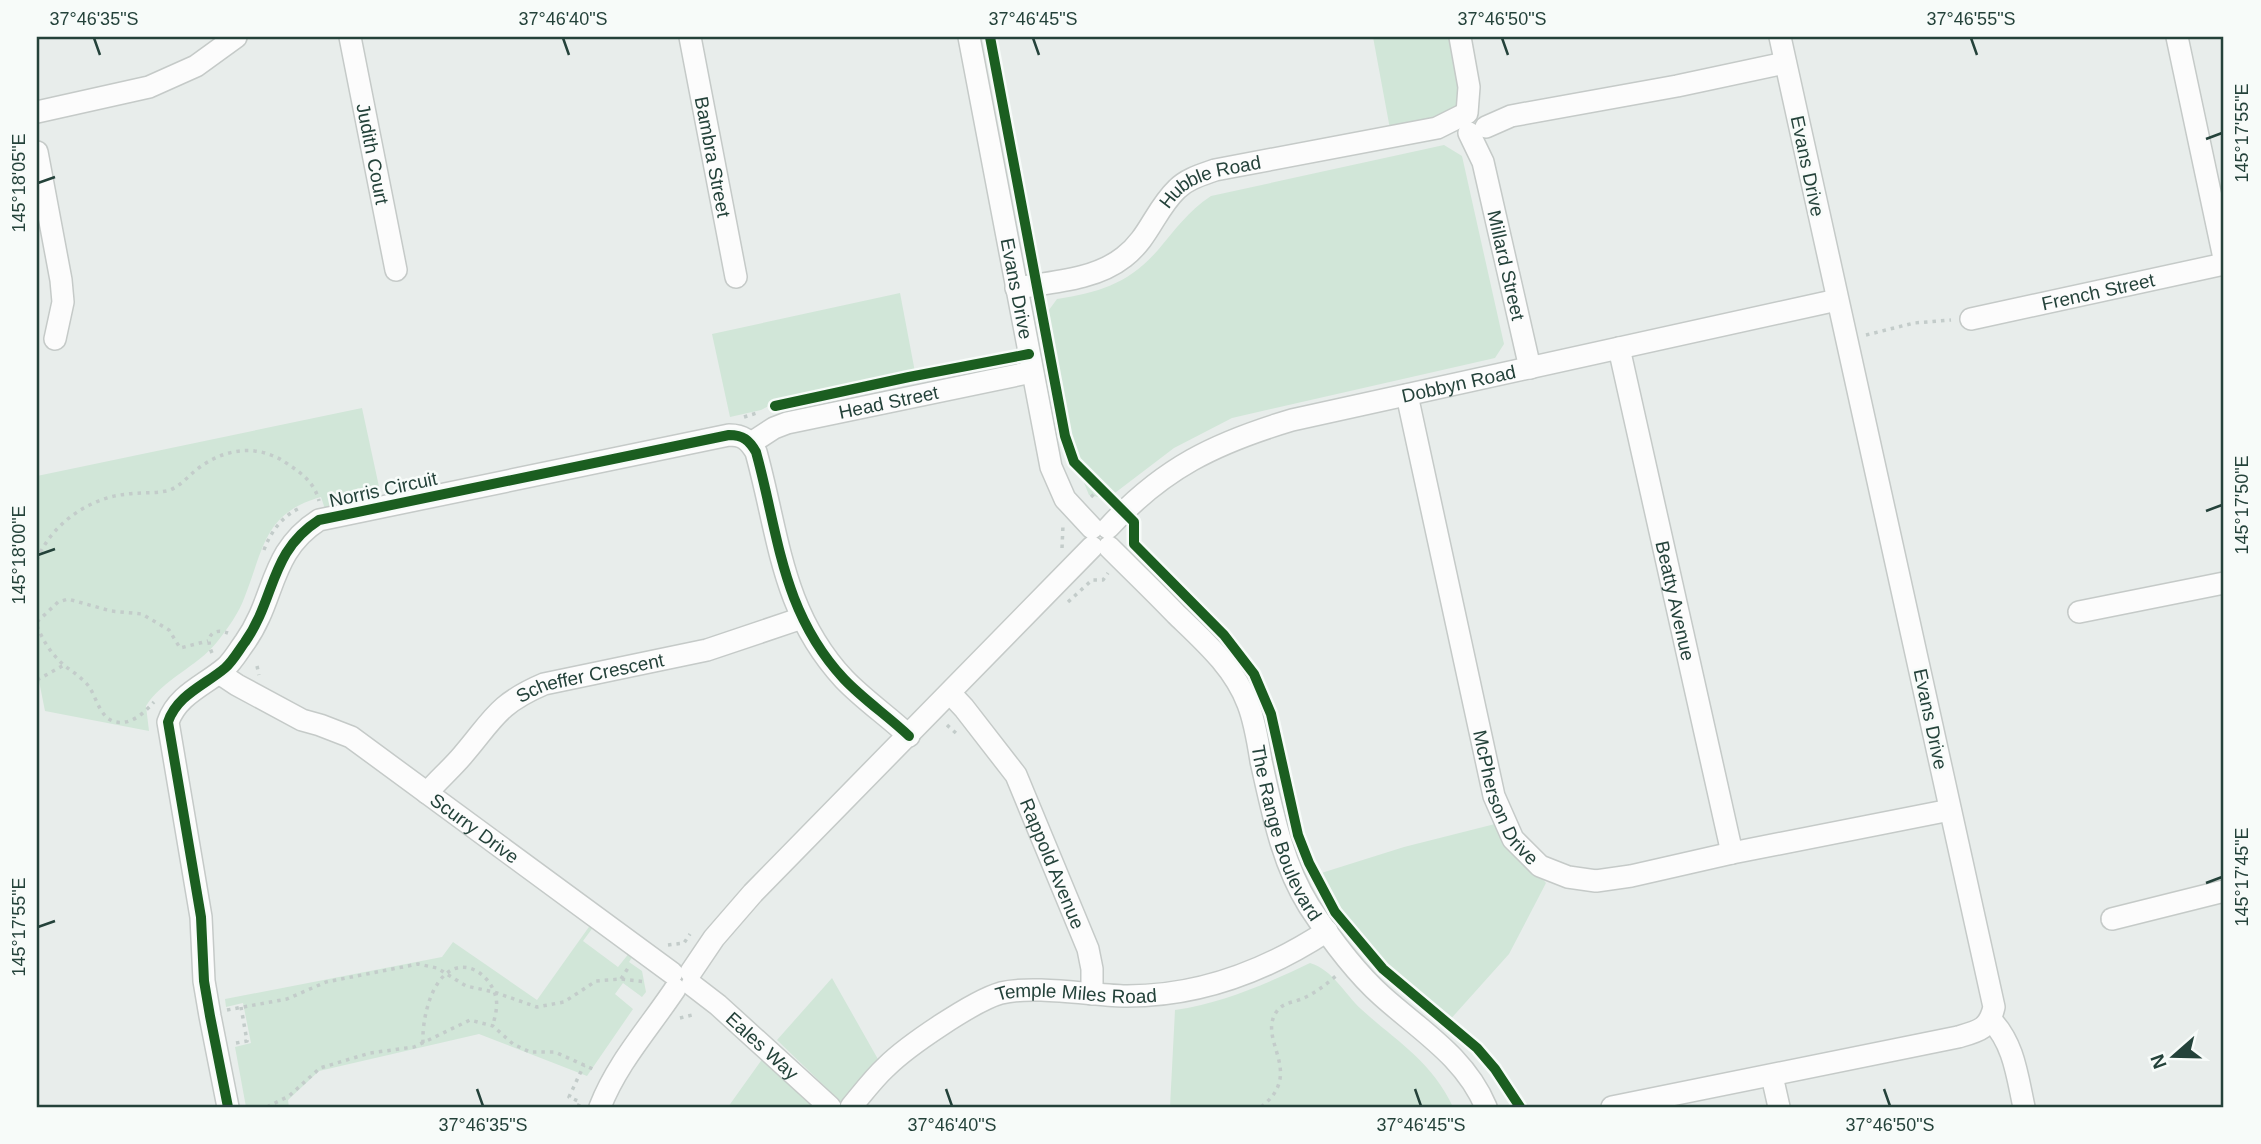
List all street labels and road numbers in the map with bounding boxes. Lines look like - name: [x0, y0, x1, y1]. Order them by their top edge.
- street label: Bambra Street: [691, 95, 734, 220]
- street label: Judith Court: [352, 102, 393, 207]
- street label: Evans Drive: [1787, 114, 1828, 218]
- street label: Hubble Road: [1155, 152, 1263, 212]
- street label: Millard Street: [1483, 208, 1529, 323]
- street label: Evans Drive: [997, 236, 1036, 341]
- street label: French Street: [2040, 269, 2157, 314]
- street label: Dobbyn Road: [1400, 361, 1518, 407]
- street label: Head Street: [837, 382, 941, 423]
- street label: Norris Circuit: [327, 468, 440, 511]
- street label: Beatty Avenue: [1651, 539, 1699, 663]
- street label: Scheffer Crescent: [512, 649, 667, 707]
- street label: Evans Drive: [1910, 667, 1951, 771]
- street label: McPherson Drive: [1469, 728, 1542, 869]
- street label: The Range Boulevard: [1248, 744, 1326, 925]
- street label: Scurry Drive: [426, 789, 523, 868]
- street label: Rappold Avenue: [1016, 795, 1088, 932]
- street label: Temple Miles Road: [993, 980, 1158, 1007]
- street label: Eales Way: [722, 1008, 803, 1084]

